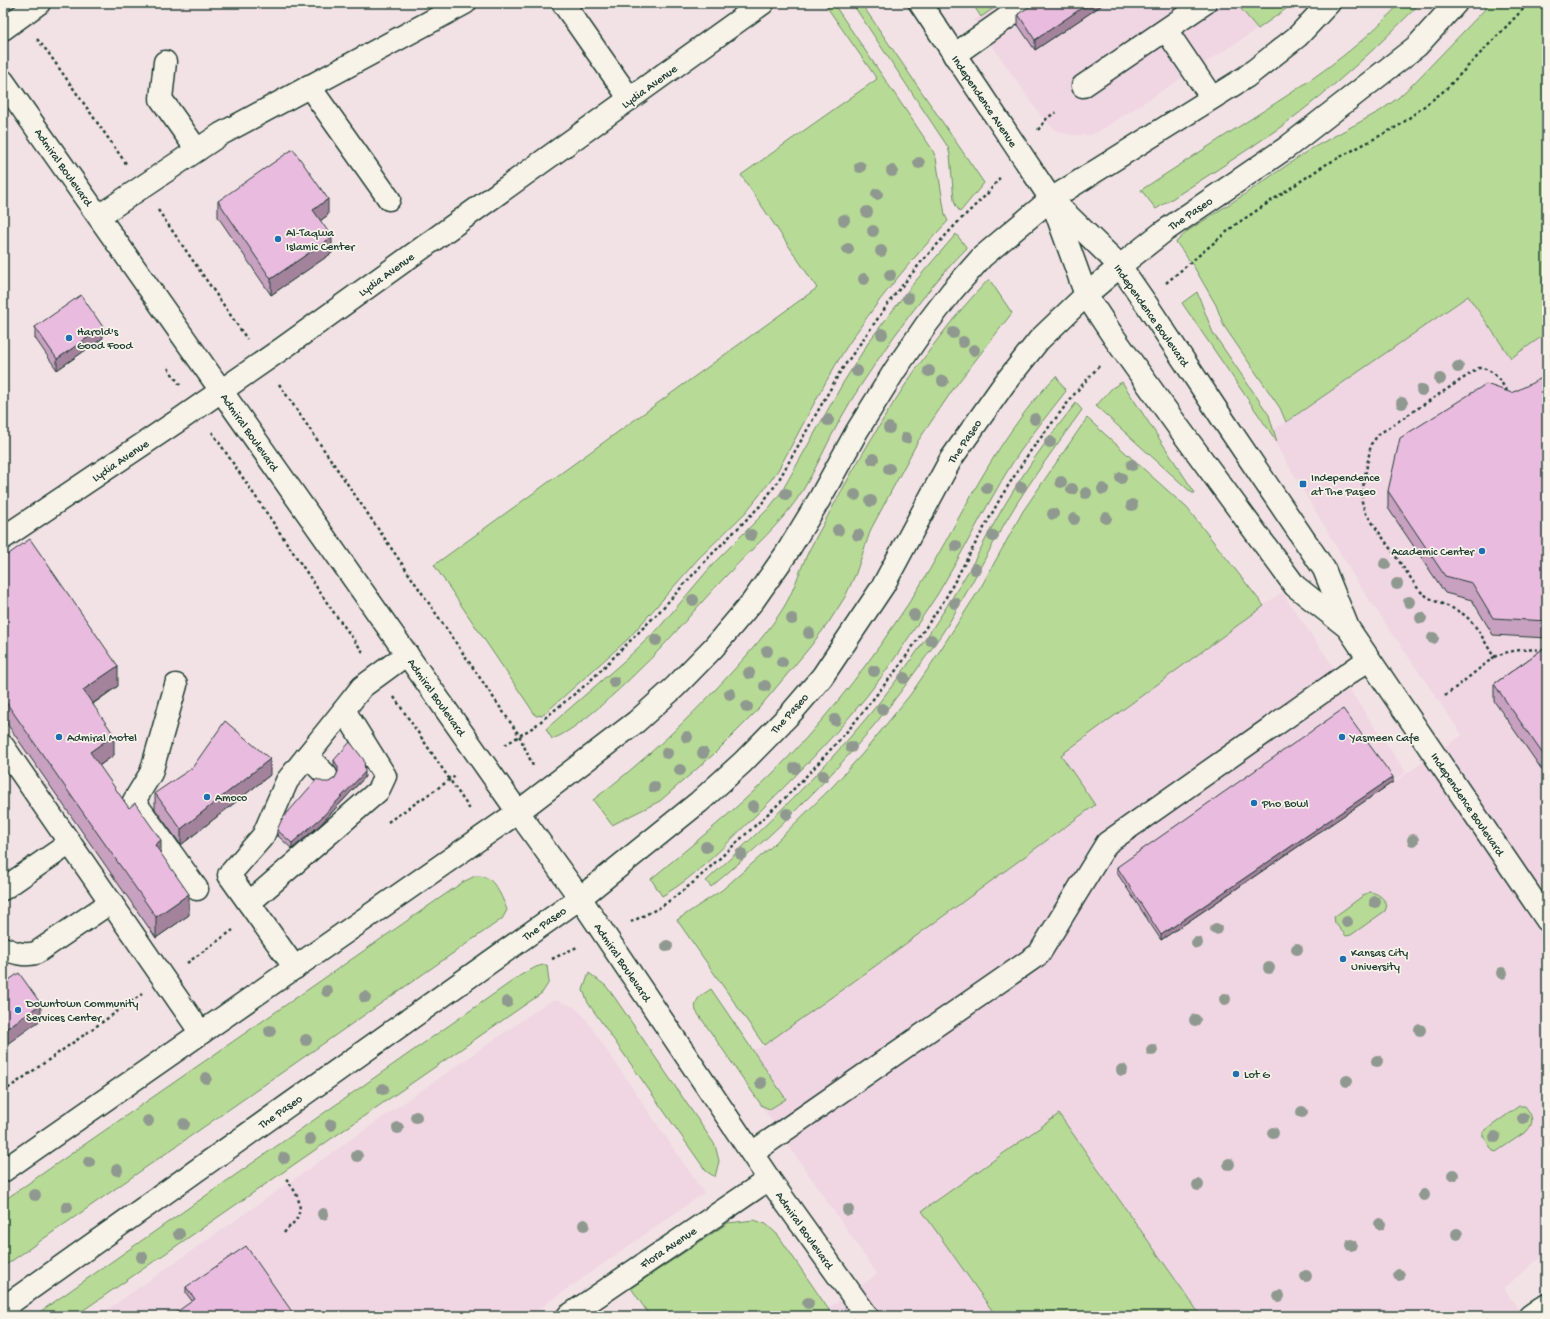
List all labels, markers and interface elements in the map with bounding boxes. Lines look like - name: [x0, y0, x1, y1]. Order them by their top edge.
- street label: Independence Avenue: [947, 54, 1020, 151]
- street label: Lydia Avenue: [620, 62, 681, 113]
- street label: Admiral Boulevard: [30, 127, 95, 211]
- street label: The Paseo: [1166, 195, 1216, 235]
- place label: Al-Taqwa Islamic Center: [286, 227, 356, 255]
- marker: Al-Taqwa Islamic Center: [273, 234, 283, 244]
- street label: Lydia Avenue: [357, 250, 418, 301]
- street label: Independence Boulevard: [1110, 262, 1192, 371]
- place label: Harold's Good Food: [77, 326, 134, 354]
- marker: Harold's Good Food: [64, 333, 74, 343]
- street label: Admiral Boulevard: [216, 392, 281, 476]
- street label: The Paseo: [945, 417, 986, 468]
- street label: Lydia Avenue: [90, 437, 153, 486]
- place label: Independence at The Paseo: [1311, 472, 1381, 500]
- marker: Independence at The Paseo: [1298, 479, 1308, 489]
- place label: Academic Center: [1391, 546, 1476, 560]
- marker: Academic Center: [1477, 546, 1487, 556]
- street label: Admiral Boulevard: [403, 657, 468, 741]
- street label: The Paseo: [768, 691, 812, 738]
- marker: Admiral Motel: [54, 732, 64, 742]
- place label: Admiral Motel: [67, 732, 137, 746]
- marker: Yasmeen Cafe: [1337, 732, 1347, 742]
- place label: Yasmeen Cafe: [1349, 732, 1420, 746]
- street label: Independence Boulevard: [1427, 751, 1507, 860]
- marker: Amoco: [202, 792, 212, 802]
- place label: Amoco: [215, 792, 247, 806]
- marker: Pho Bowl: [1249, 798, 1259, 808]
- place label: Pho Bowl: [1261, 798, 1309, 812]
- street label: The Paseo: [520, 904, 570, 945]
- street label: Admiral Boulevard: [590, 921, 653, 1006]
- place label: Kansas City University: [1351, 947, 1408, 975]
- marker: Kansas City University: [1338, 954, 1348, 964]
- place label: Downtown Community Services Center: [25, 998, 139, 1026]
- marker: Downtown Community Services Center: [13, 1005, 23, 1015]
- marker: Lot G: [1231, 1069, 1241, 1079]
- place label: Lot G: [1244, 1069, 1270, 1083]
- street label: The Paseo: [256, 1092, 306, 1133]
- street label: Admiral Boulevard: [771, 1190, 836, 1274]
- street label: Flora Avenue: [637, 1224, 701, 1273]

